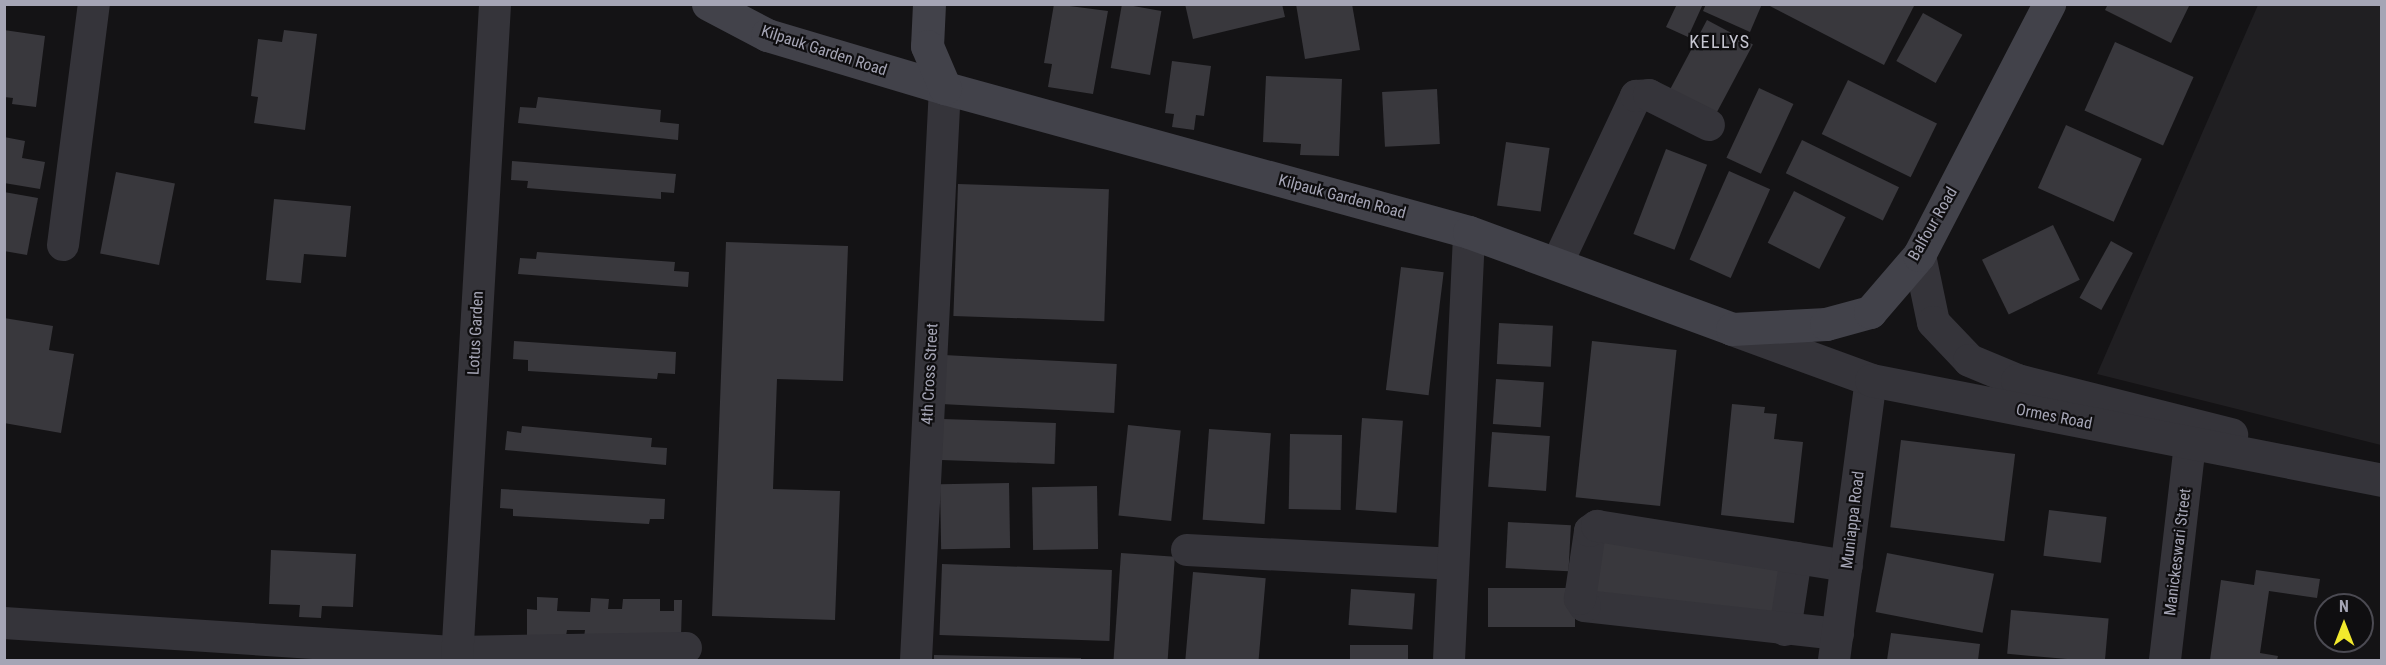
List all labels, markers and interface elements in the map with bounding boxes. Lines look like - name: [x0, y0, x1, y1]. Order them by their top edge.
- street label: Kilpauk Garden Road: [759, 22, 889, 80]
- district label: KELLYS: [1689, 31, 1751, 53]
- street label: Kilpauk Garden Road: [1276, 171, 1408, 223]
- street label: Balfour Road: [1904, 184, 1962, 264]
- street label: Lotus Garden: [464, 291, 488, 375]
- street label: 4th Cross Street: [918, 323, 942, 425]
- street label: Ormes Road: [2014, 400, 2094, 434]
- street label: Muniappa Road: [1837, 470, 1869, 570]
- street label: Manickeswari Street: [2161, 487, 2195, 617]
- north arrow: [2314, 593, 2374, 653]
- text: N: [2339, 597, 2349, 616]

